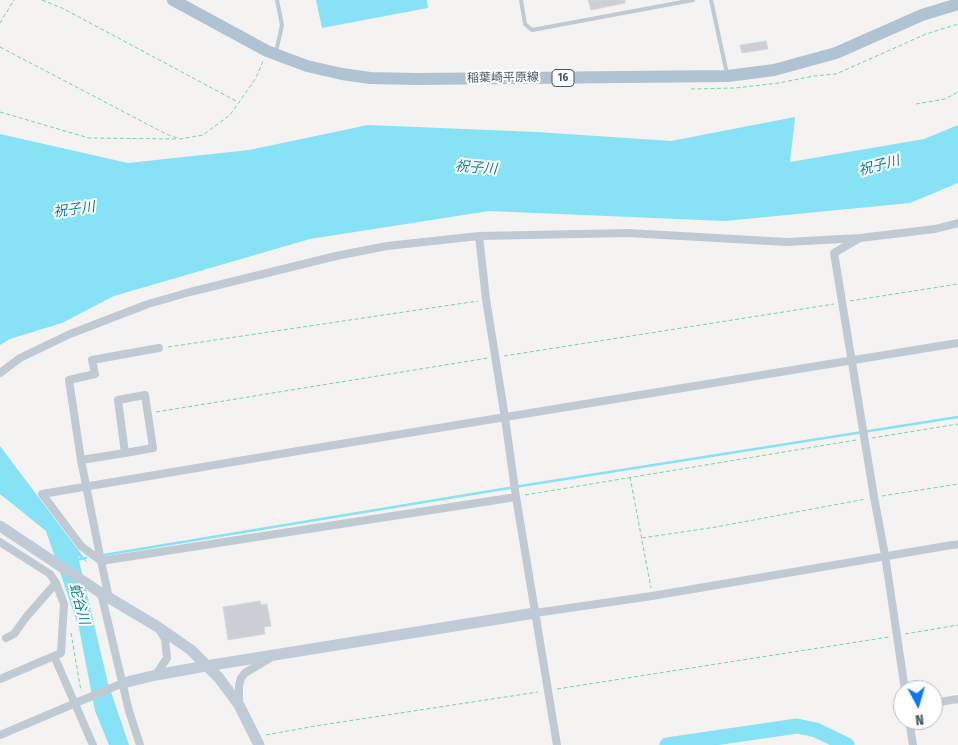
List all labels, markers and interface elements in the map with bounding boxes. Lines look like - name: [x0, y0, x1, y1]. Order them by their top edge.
- street label: 稲葉崎平原線: [467, 70, 539, 86]
- road number: 16: [552, 70, 574, 86]
- water label: 祝子川: [857, 152, 901, 180]
- water label: 祝子川: [454, 158, 498, 178]
- water label: 祝子川: [52, 199, 96, 221]
- water label: 蛇谷川: [65, 582, 93, 626]
- north arrow: [893, 680, 943, 730]
- text: N: [914, 711, 925, 728]

